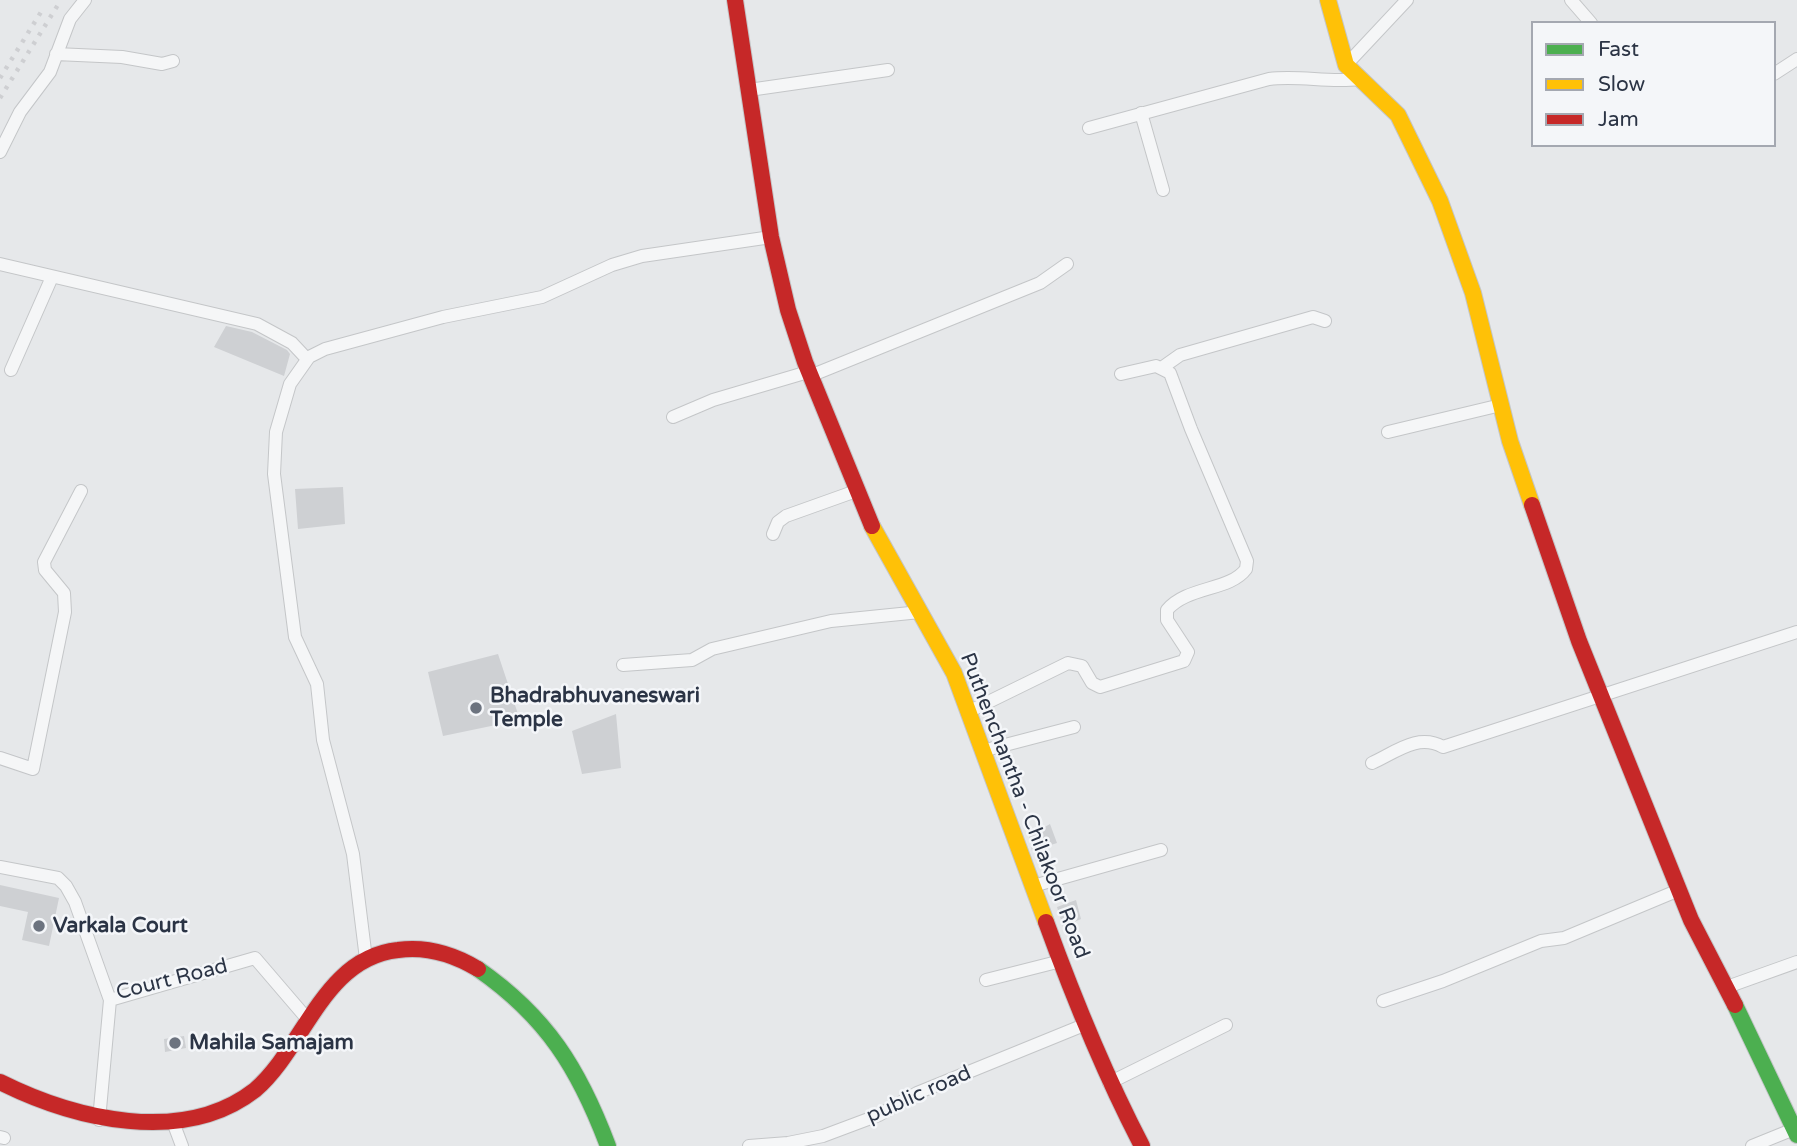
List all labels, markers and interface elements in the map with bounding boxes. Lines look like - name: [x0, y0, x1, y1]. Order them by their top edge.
- legend: [1531, 21, 1776, 147]
- text: Fast: [1598, 37, 1639, 62]
- text: Slow: [1598, 72, 1645, 97]
- text: Jam: [1598, 107, 1639, 132]
- street label: Puthenchantha - Chilakoor Road: [954, 650, 1094, 962]
- place label: Bhadrabhuvaneswari Temple: [490, 683, 700, 733]
- marker: Bhadrabhuvaneswari Temple: [468, 700, 484, 716]
- place label: Varkala Court: [53, 913, 188, 939]
- marker: Varkala Court: [31, 918, 47, 934]
- street label: Court Road: [114, 954, 230, 1006]
- place label: Mahila Samajam: [189, 1030, 354, 1056]
- marker: Mahila Samajam: [167, 1035, 183, 1051]
- street label: public road: [863, 1061, 975, 1129]

